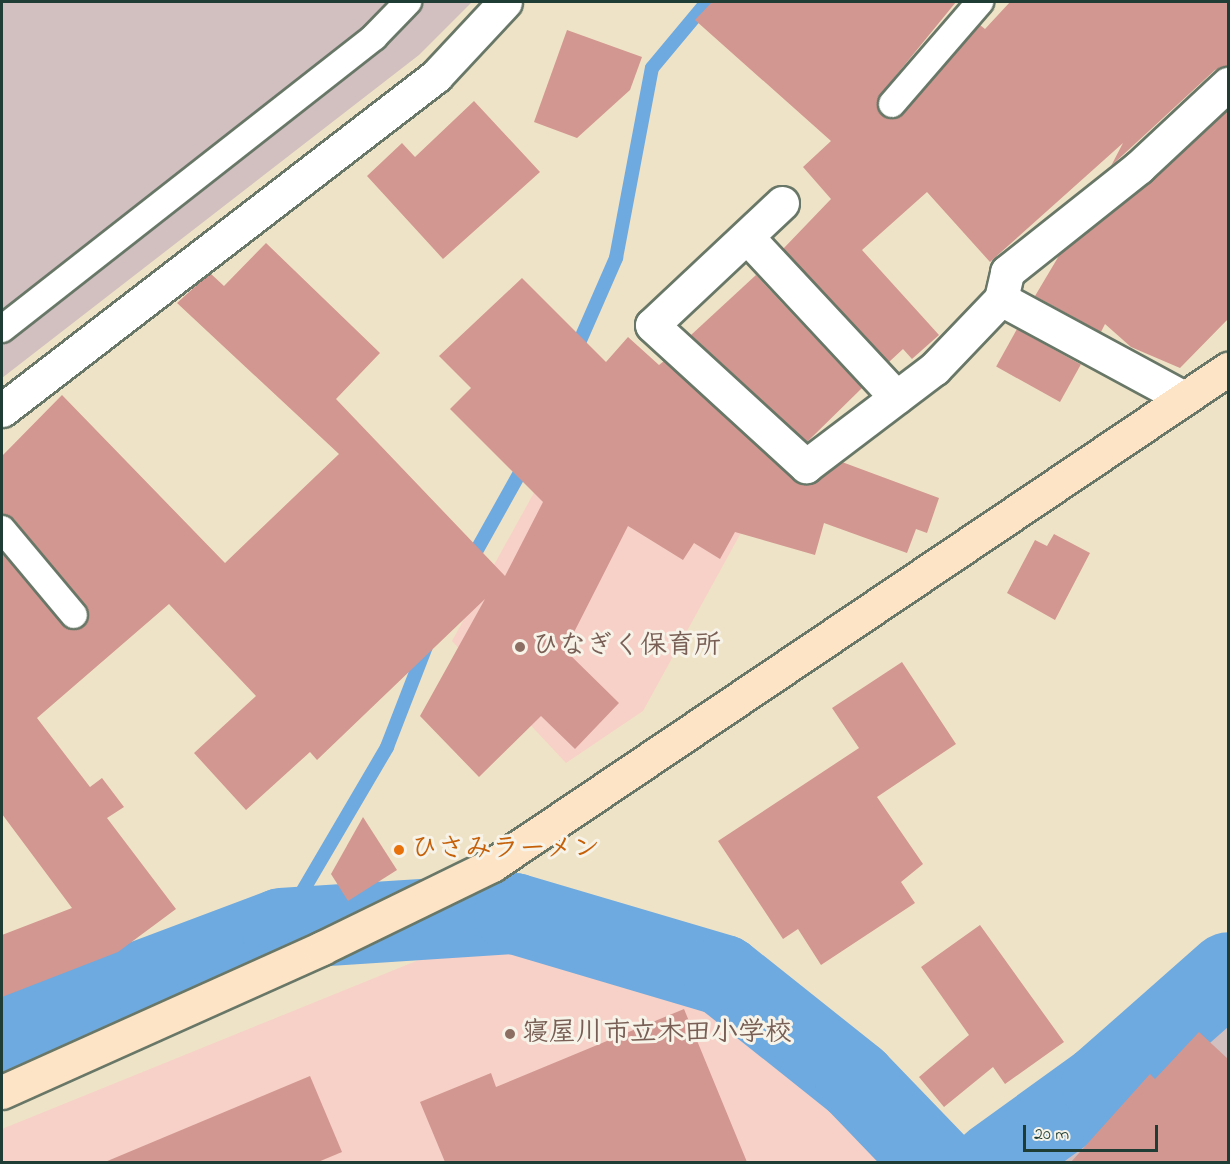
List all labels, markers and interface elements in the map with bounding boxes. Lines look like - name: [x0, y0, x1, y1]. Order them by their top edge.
- place label: ひなぎく保育所: [532, 631, 721, 663]
- marker: ひなぎく保育所: [513, 640, 527, 654]
- place label: ひさみラーメン: [411, 834, 600, 866]
- marker: ひさみラーメン: [392, 843, 406, 857]
- place label: 寝屋川市立木田小学校: [522, 1018, 792, 1050]
- marker: 寝屋川市立木田小学校: [503, 1027, 517, 1041]
- scale bar: [1026, 1113, 1161, 1151]
- text: 20 m: [1034, 1122, 1069, 1148]

